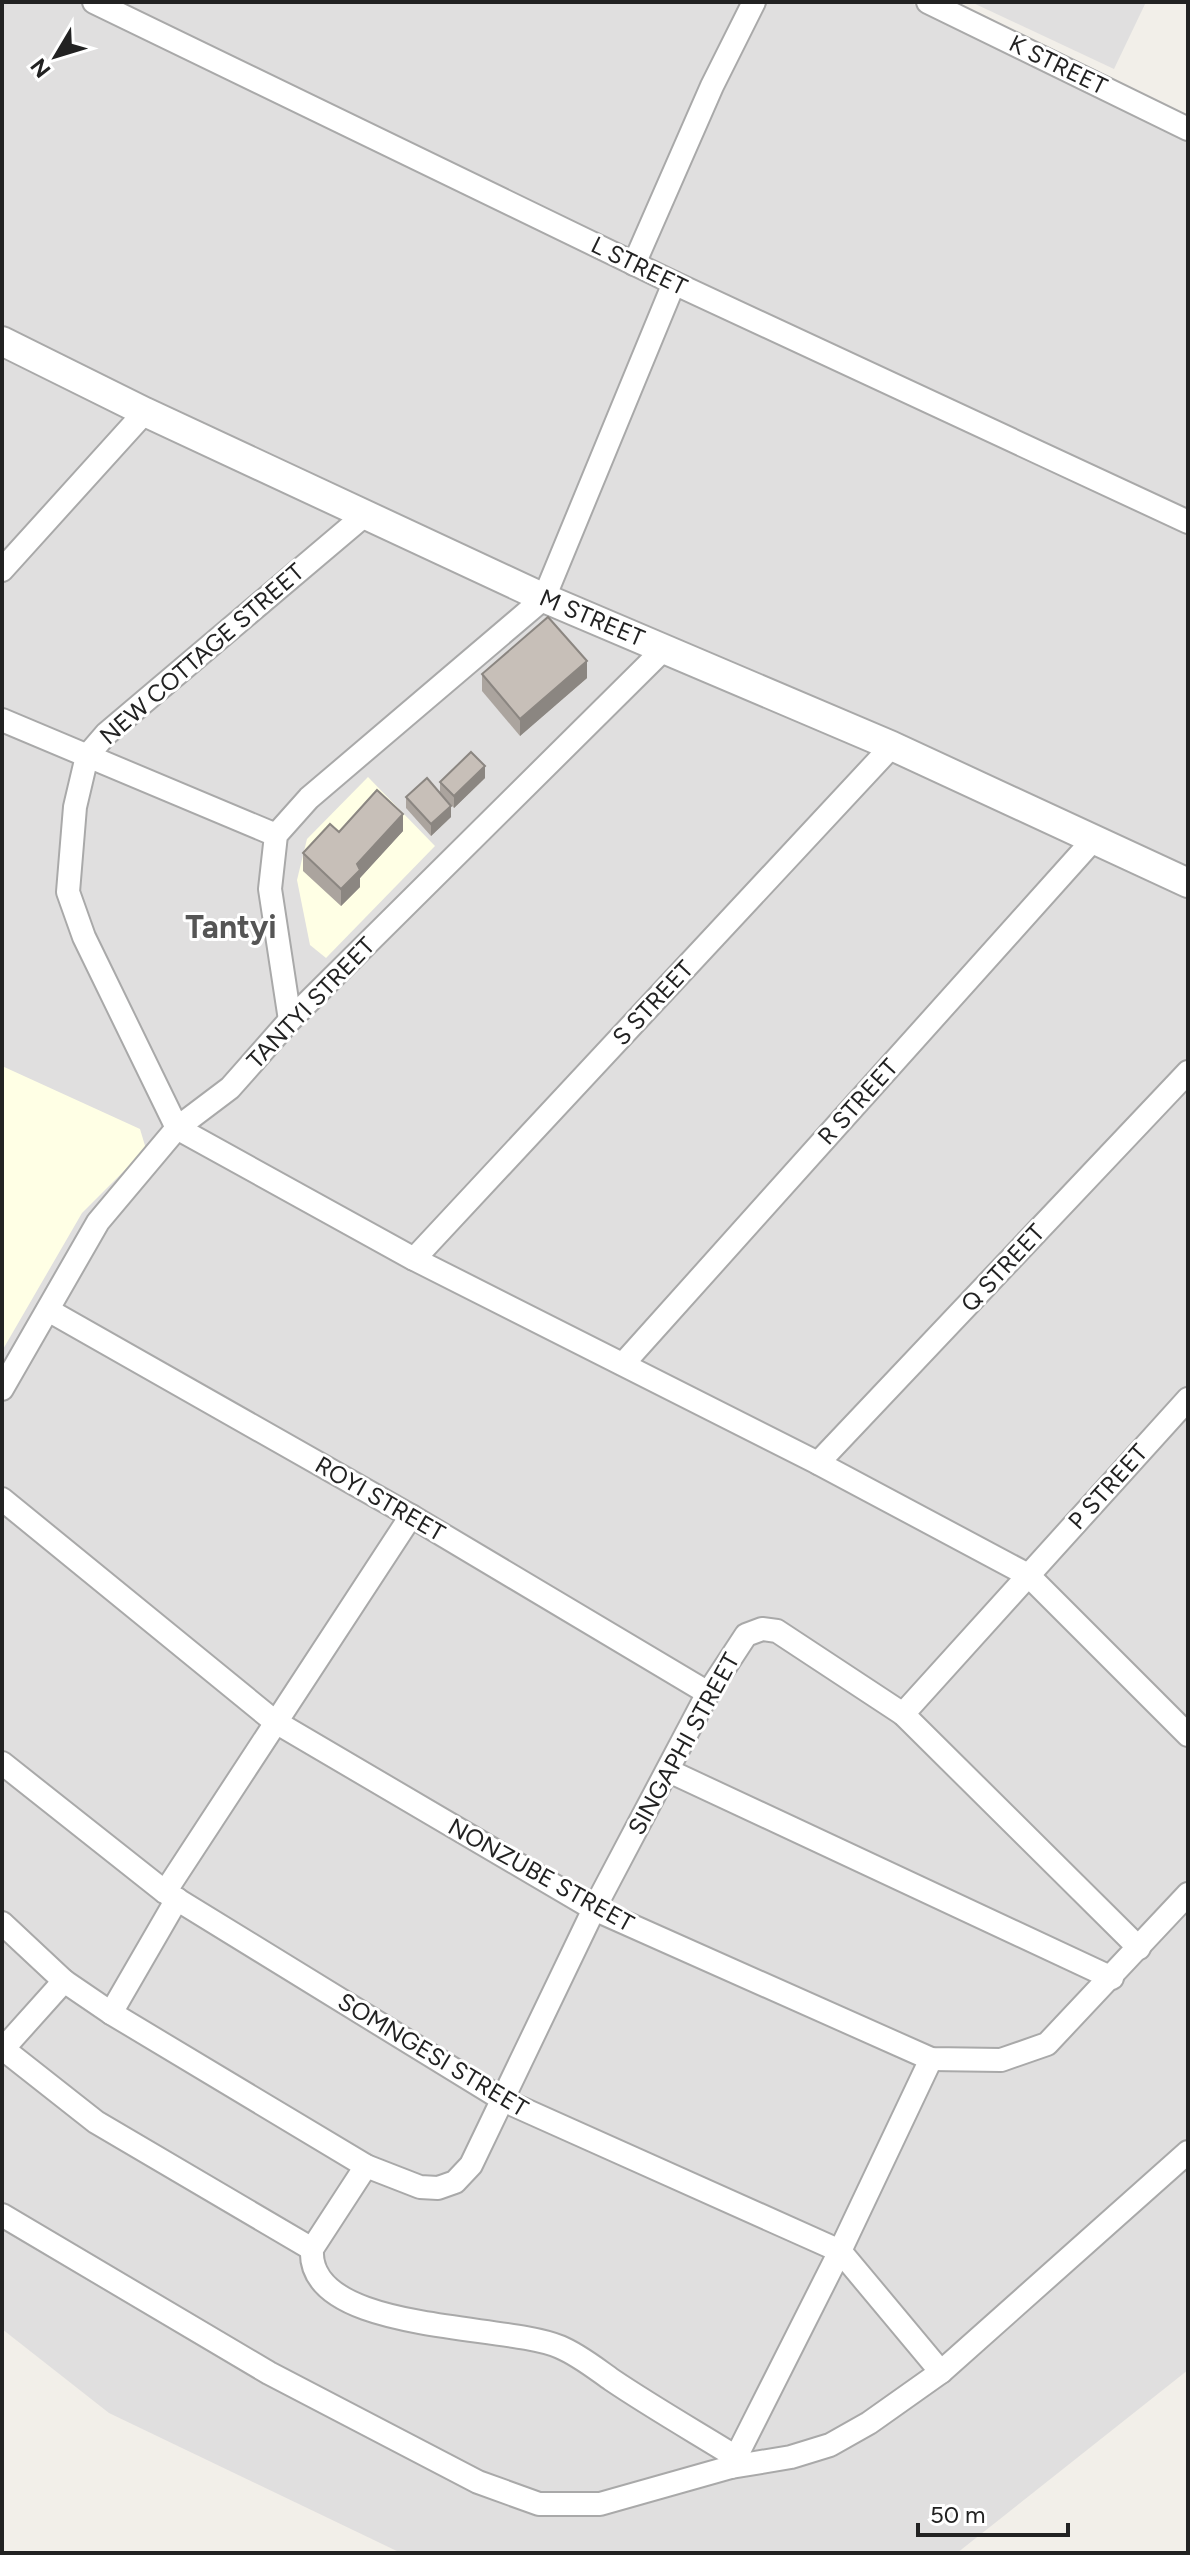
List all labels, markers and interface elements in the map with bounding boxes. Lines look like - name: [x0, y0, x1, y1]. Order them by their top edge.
- north arrow: [16, 16, 96, 96]
- street label: K STREET: [1005, 28, 1112, 101]
- text: N: [25, 53, 57, 83]
- street label: L STREET: [587, 230, 692, 301]
- street label: NEW COTTAGE STREET: [94, 557, 310, 750]
- street label: M STREET: [535, 583, 649, 653]
- district label: Tantyi: [185, 908, 277, 946]
- street label: TANTYI STREET: [241, 931, 381, 1074]
- street label: S STREET: [606, 954, 699, 1051]
- street label: R STREET: [812, 1053, 904, 1151]
- street label: Q STREET: [955, 1218, 1051, 1318]
- street label: P STREET: [1062, 1438, 1153, 1535]
- street label: ROYI STREET: [310, 1450, 450, 1547]
- street label: SINGAPHI STREET: [622, 1648, 745, 1840]
- street label: NONZUBE STREET: [443, 1812, 639, 1938]
- street label: SOMNGESI STREET: [333, 1986, 534, 2123]
- scale bar: [918, 2487, 1068, 2537]
- text: 50 m: [930, 2500, 986, 2529]

